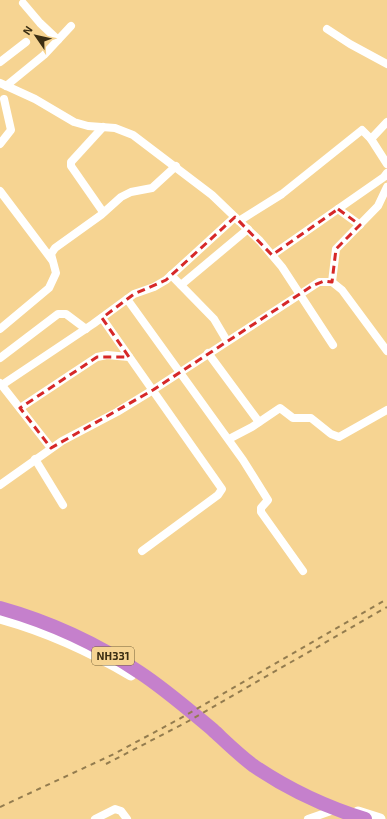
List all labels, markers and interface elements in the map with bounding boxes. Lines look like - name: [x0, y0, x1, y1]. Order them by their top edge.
- north arrow: [16, 16, 56, 56]
- text: N: [20, 23, 35, 37]
- road number: NH331: [92, 647, 134, 665]

